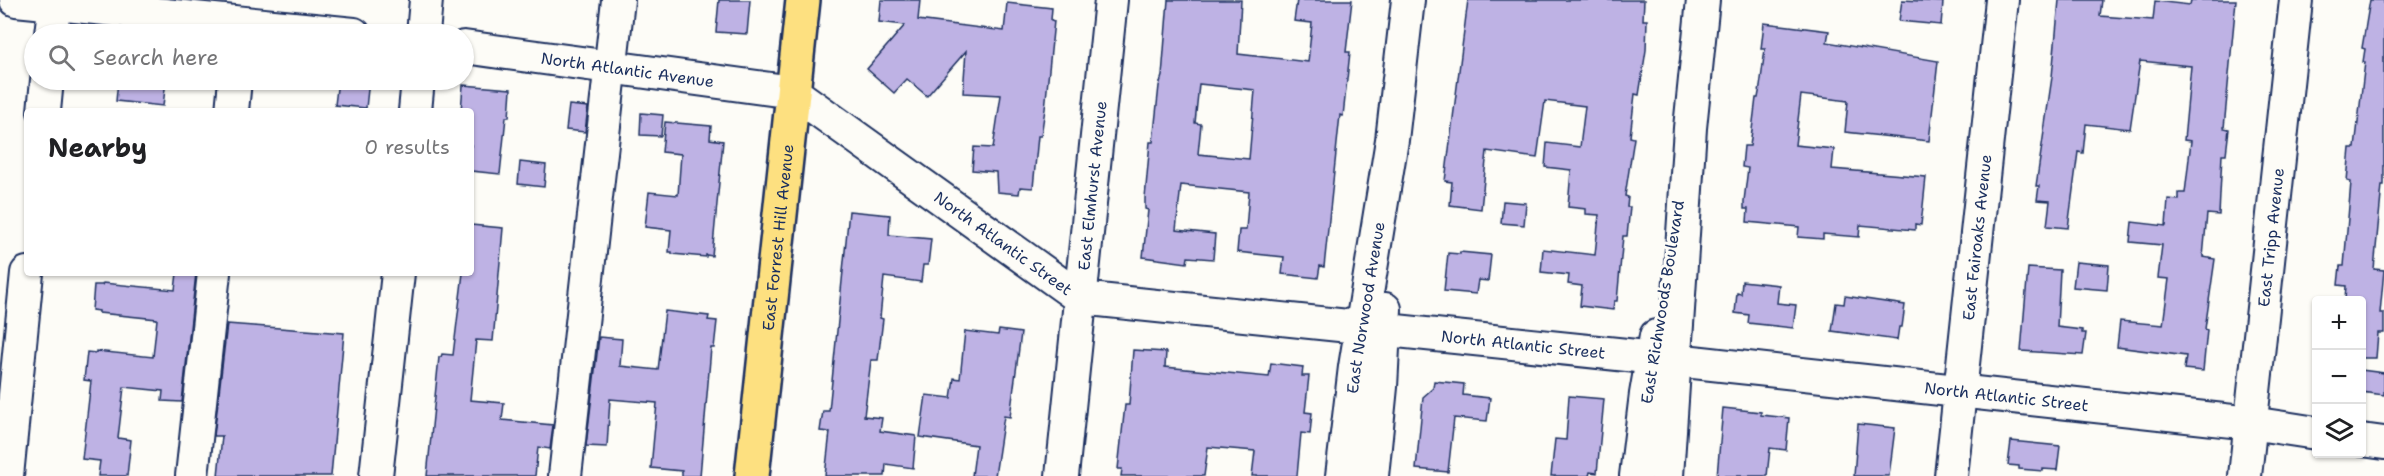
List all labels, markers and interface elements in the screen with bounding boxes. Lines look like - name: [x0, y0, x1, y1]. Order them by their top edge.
- search box: [24, 24, 474, 90]
- icon: search: [45, 41, 78, 74]
- text: Search here: [93, 43, 219, 72]
- street label: North Atlantic Avenue: [540, 48, 715, 92]
- street label: East Elmhurst Avenue: [1073, 100, 1112, 271]
- text: Nearby: [48, 130, 147, 165]
- text: 0 results: [364, 134, 450, 160]
- street label: East Forrest Hill Avenue: [758, 143, 799, 332]
- street label: East Fairoaks Avenue: [1958, 153, 1996, 322]
- street label: East Tripp Avenue: [2253, 167, 2289, 308]
- street label: North Atlantic Street: [930, 187, 1076, 300]
- street label: East Richwoods Boulevard: [1636, 199, 1689, 405]
- street label: East Norwood Avenue: [1342, 220, 1390, 395]
- map controls: [2312, 296, 2366, 458]
- button: +: [2312, 296, 2366, 350]
- street label: North Atlantic Street: [1440, 326, 1606, 364]
- button: −: [2312, 350, 2366, 404]
- street label: North Atlantic Street: [1923, 377, 2090, 416]
- button: layers: [2312, 404, 2366, 458]

